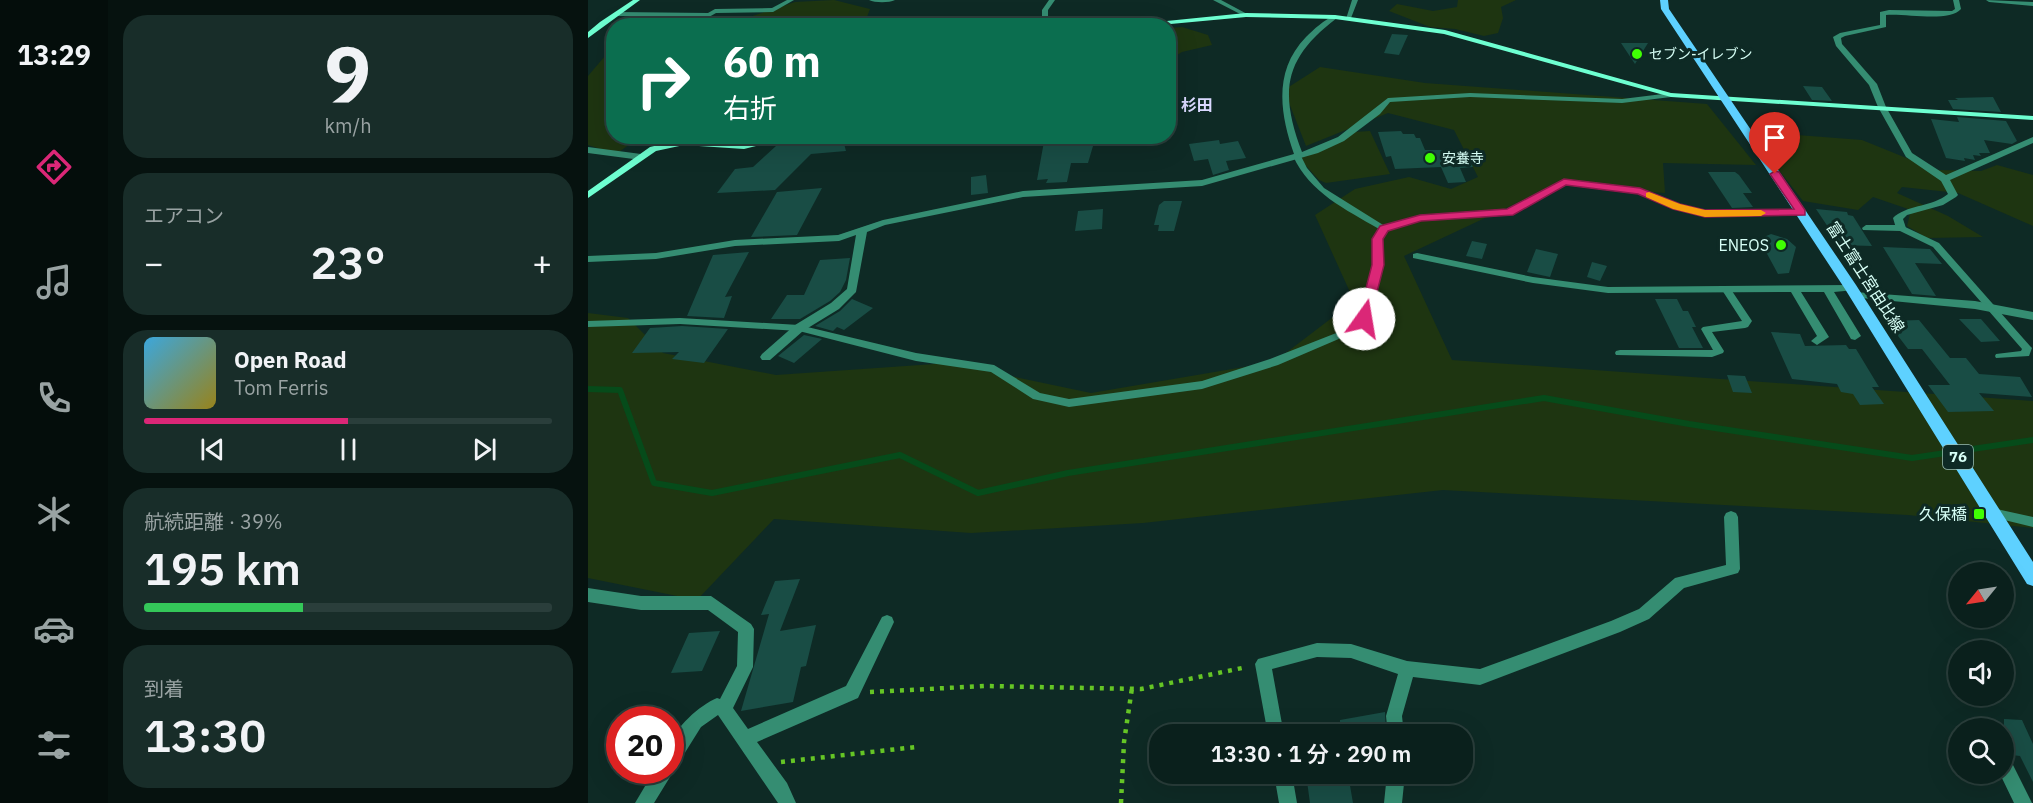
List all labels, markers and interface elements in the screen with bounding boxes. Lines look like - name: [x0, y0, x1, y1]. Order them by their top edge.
- text: 9: [325, 22, 371, 123]
- text: 60 m: [723, 34, 821, 89]
- text: 13:29: [17, 37, 91, 72]
- icon: right: [624, 42, 702, 120]
- place label: セブン-イレブン: [1649, 45, 1753, 63]
- marker: セブン-イレブン: [1630, 47, 1644, 61]
- text: 右折: [723, 90, 777, 125]
- district label: 杉田: [1181, 95, 1213, 115]
- text: km/h: [324, 112, 372, 139]
- pin: [1749, 112, 1800, 174]
- icon: arrive: [1758, 121, 1791, 154]
- icon: directions: [33, 146, 75, 188]
- place label: 安養寺: [1442, 149, 1484, 167]
- marker: 安養寺: [1423, 151, 1437, 165]
- text: エアコン: [144, 202, 224, 229]
- street label: 富士富士宮由比線: [1823, 218, 1909, 336]
- text: 23°: [310, 233, 386, 291]
- place label: ENEOS: [1718, 235, 1769, 255]
- marker: ENEOS: [1774, 238, 1788, 252]
- text: −: [144, 241, 164, 284]
- text: +: [532, 241, 552, 284]
- icon: music: [33, 261, 75, 303]
- position arrow: [1332, 287, 1396, 351]
- text: Open Road: [234, 345, 347, 374]
- text: Tom Ferris: [234, 374, 329, 401]
- icon: phone: [33, 377, 75, 419]
- icon: previous: [196, 433, 229, 466]
- icon: pause: [332, 433, 365, 466]
- icon: next: [468, 433, 501, 466]
- road number: 76: [1943, 445, 1973, 469]
- icon: climate: [33, 493, 75, 535]
- place label: 久保橋: [1919, 504, 1967, 524]
- marker: 久保橋: [1972, 507, 1986, 521]
- text: 航続距離 · 39%: [144, 508, 283, 535]
- text: 195 km: [144, 539, 301, 597]
- north arrow: [1948, 562, 2014, 628]
- map controls: [1948, 562, 2014, 784]
- icon: car: [33, 608, 75, 650]
- button: sound: [1948, 640, 2014, 706]
- text: 到着: [144, 675, 184, 702]
- text: 13:30: [144, 706, 266, 764]
- speed limit sign: 20: [606, 706, 684, 784]
- button: search: [1948, 718, 2014, 784]
- icon: filters: [33, 724, 75, 766]
- text: 13:30 · 1 分 · 290 m: [1211, 739, 1411, 768]

